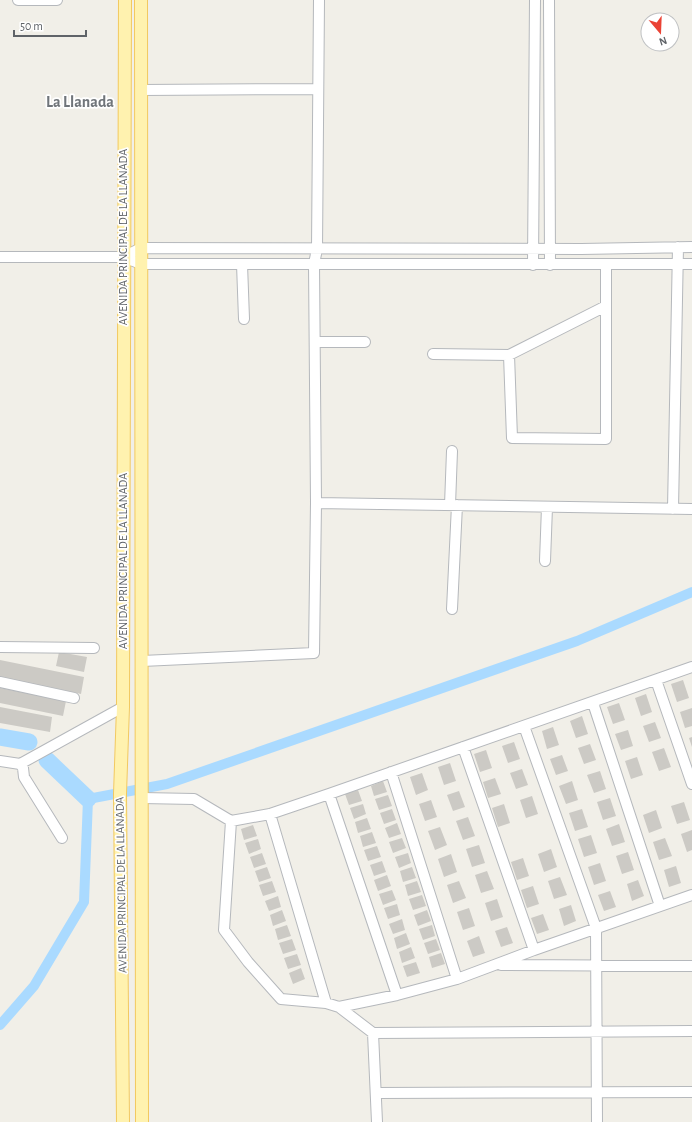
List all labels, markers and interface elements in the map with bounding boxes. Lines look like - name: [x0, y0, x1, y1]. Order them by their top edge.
- scale bar: [14, 12, 86, 38]
- north arrow: [640, 12, 680, 52]
- text: 50 m: [20, 20, 43, 32]
- text: N: [658, 35, 669, 47]
- district label: La Llanada: [46, 94, 114, 110]
- street label: AVENIDA PRINCIPAL DE LA LLANADA: [117, 149, 129, 325]
- street label: AVENIDA PRINCIPAL DE LA LLANADA: [117, 473, 129, 649]
- street label: AVENIDA PRINCIPAL DE LA LLANADA: [113, 797, 129, 973]

